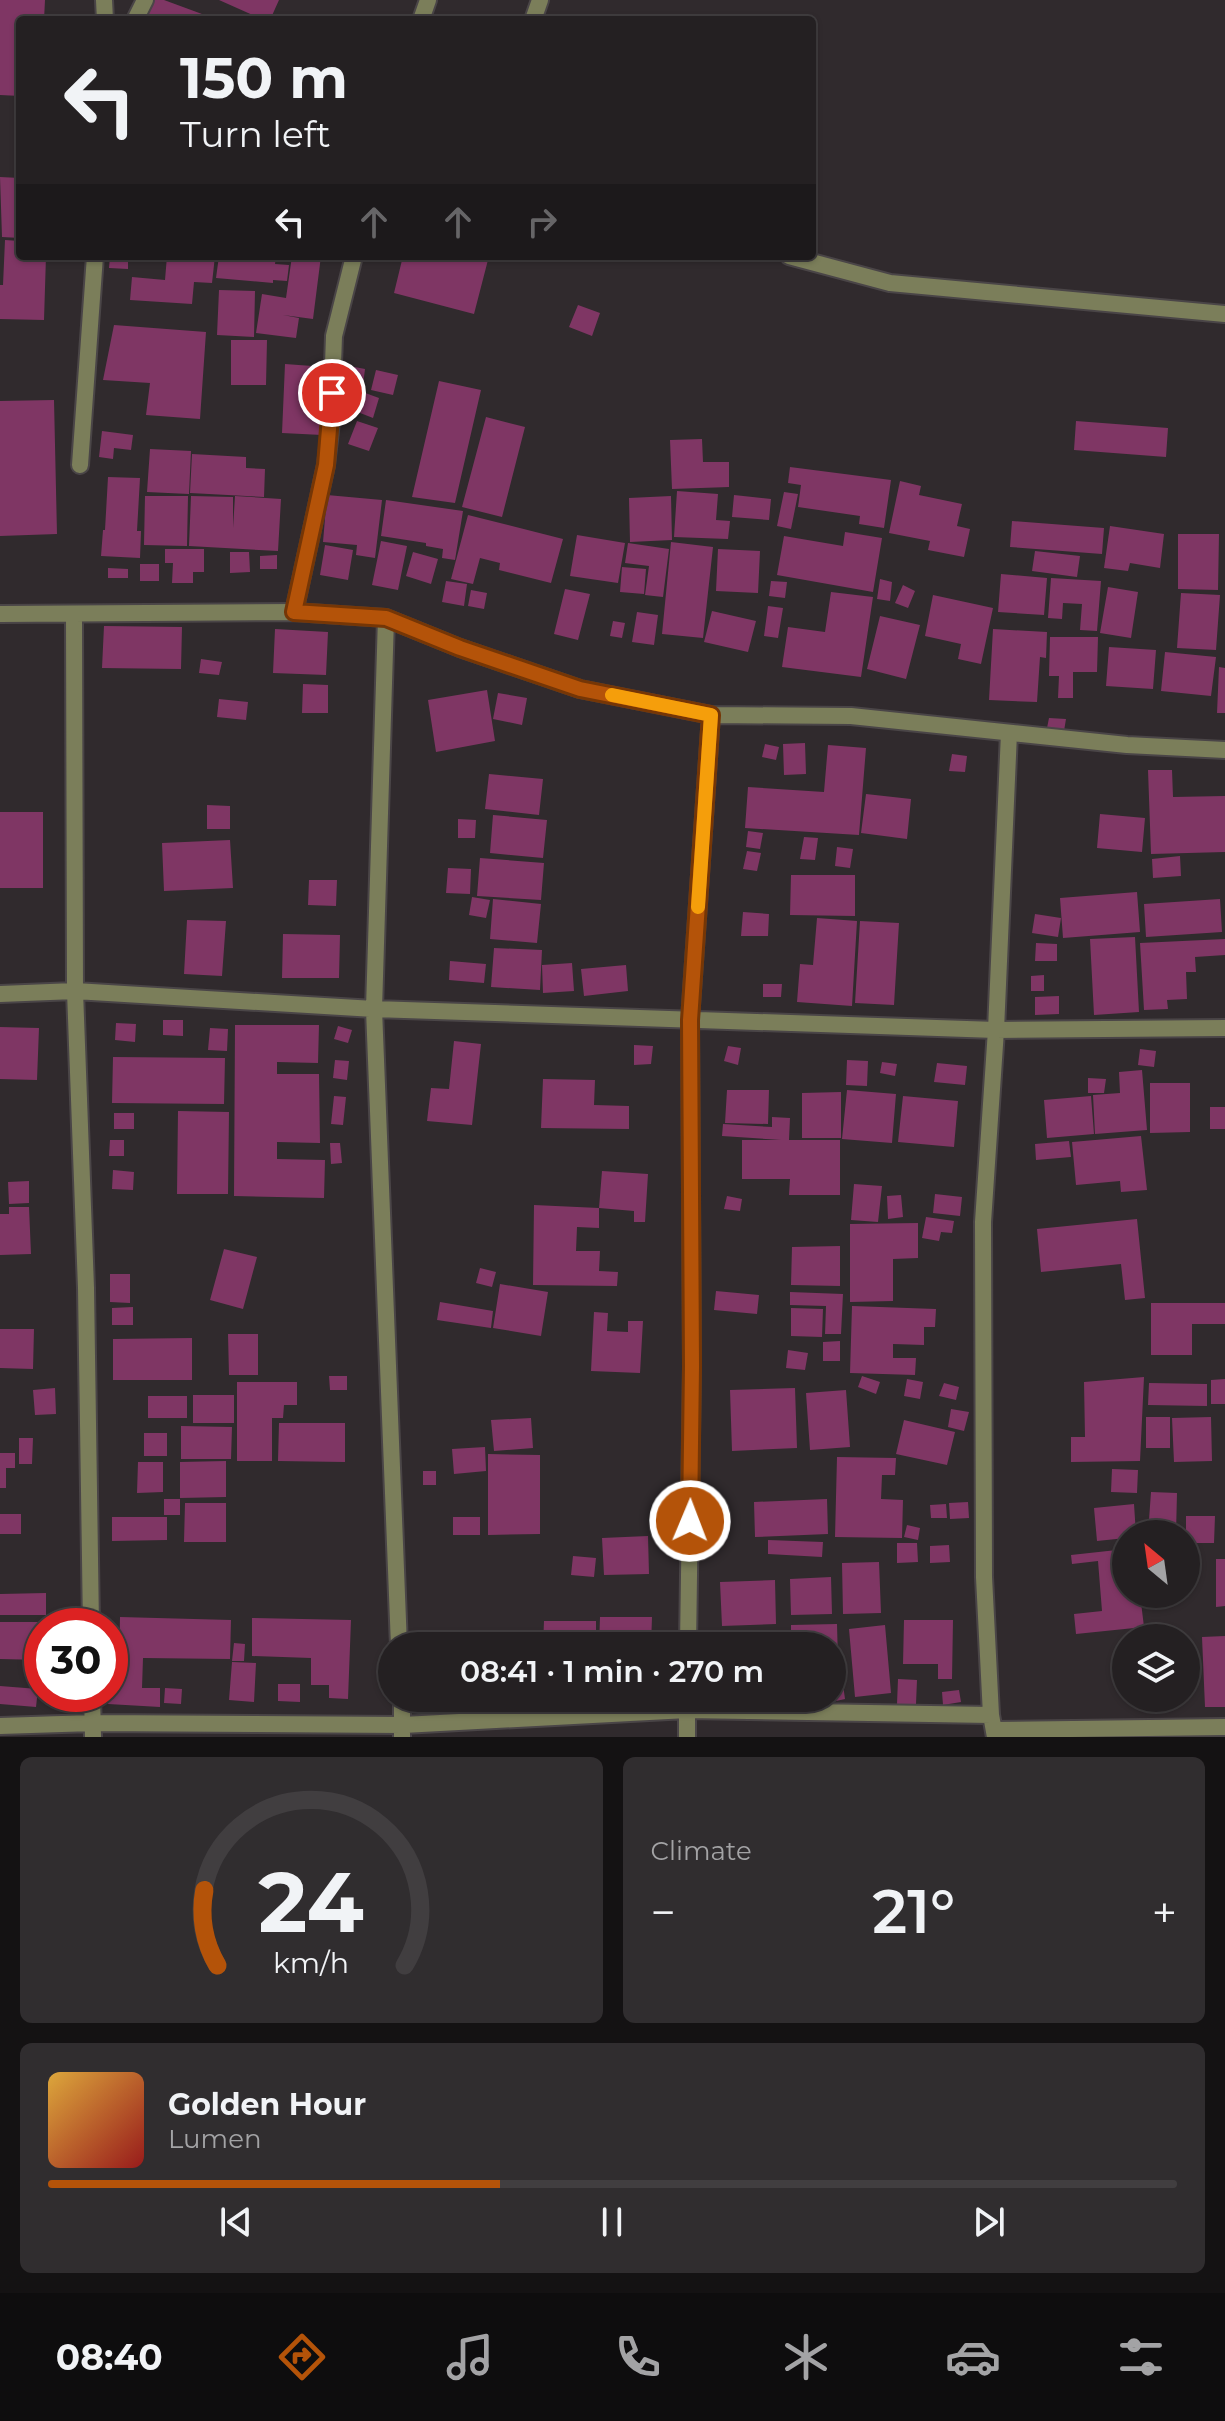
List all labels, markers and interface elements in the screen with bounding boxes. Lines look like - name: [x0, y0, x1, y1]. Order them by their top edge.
- text: 150 m: [180, 44, 348, 112]
- icon: left: [48, 48, 152, 152]
- text: Turn left: [180, 112, 331, 156]
- icon: left: [268, 200, 312, 244]
- icon: ahead: [352, 200, 396, 244]
- icon: ahead: [436, 200, 480, 244]
- icon: right: [520, 200, 564, 244]
- pin: [298, 359, 366, 427]
- icon: arrive: [310, 371, 354, 415]
- position arrow: [648, 1479, 732, 1563]
- north arrow: [1112, 1520, 1200, 1608]
- map controls: [1112, 1520, 1200, 1712]
- speed limit sign: 30: [24, 1608, 128, 1712]
- button: layers: [1112, 1624, 1200, 1712]
- text: 08:41 · 1 min · 270 m: [460, 1653, 764, 1690]
- text: Climate: [651, 1835, 752, 1867]
- text: 24: [258, 1851, 364, 1953]
- text: 21°: [872, 1875, 955, 1948]
- text: −: [651, 1885, 676, 1939]
- text: +: [1152, 1885, 1177, 1939]
- text: km/h: [273, 1945, 349, 1980]
- text: Golden Hour: [168, 2086, 366, 2123]
- text: Lumen: [168, 2123, 261, 2155]
- icon: previous: [214, 2200, 258, 2244]
- icon: pause: [590, 2200, 634, 2244]
- icon: next: [967, 2200, 1011, 2244]
- icon: directions: [274, 2329, 330, 2385]
- icon: music: [442, 2329, 498, 2385]
- icon: phone: [610, 2329, 666, 2385]
- icon: climate: [778, 2329, 834, 2385]
- icon: car: [945, 2329, 1001, 2385]
- icon: filters: [1113, 2329, 1169, 2385]
- text: 08:40: [56, 2335, 163, 2379]

